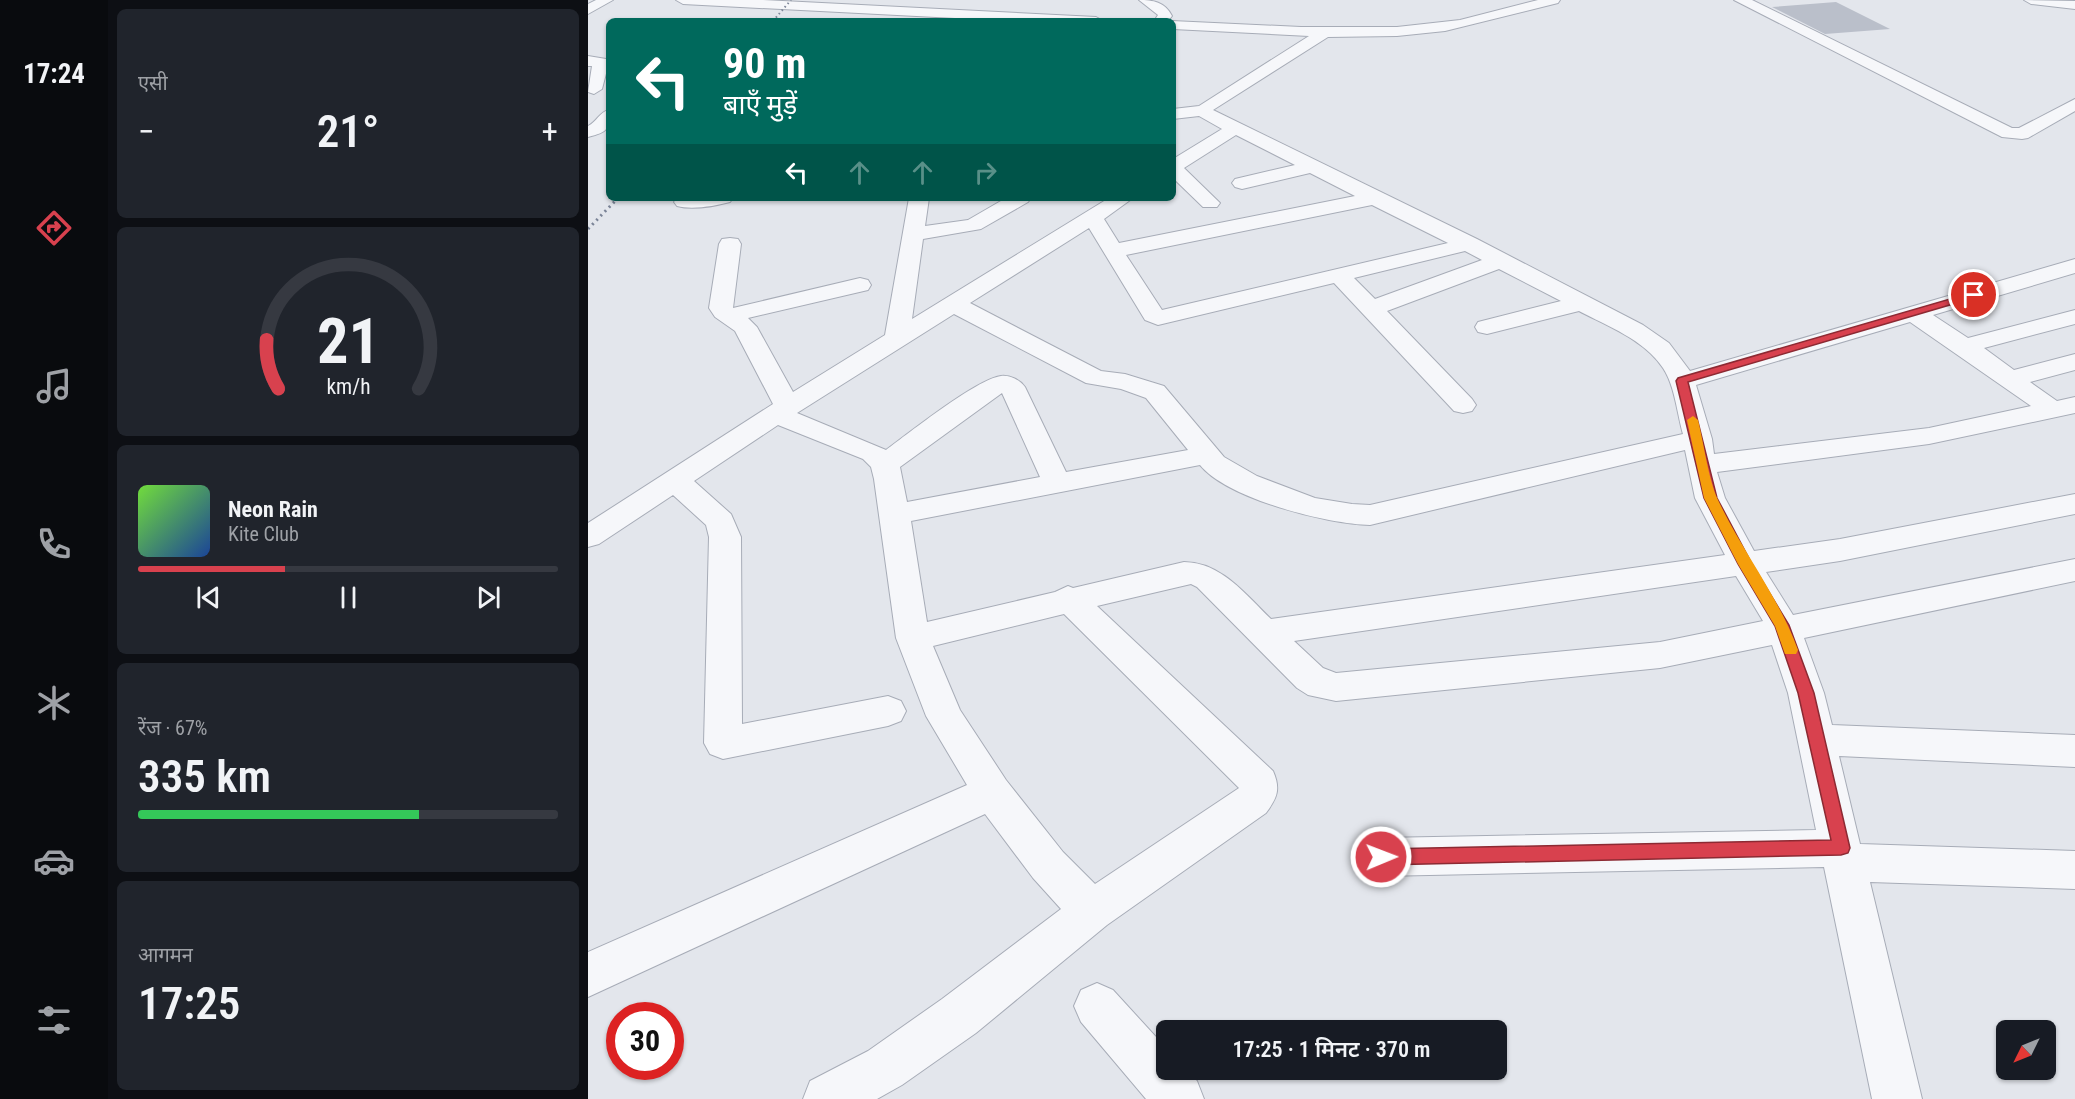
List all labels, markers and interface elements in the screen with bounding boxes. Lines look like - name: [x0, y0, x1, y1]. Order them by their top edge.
- text: 90 m: [723, 39, 806, 88]
- icon: left: [624, 42, 702, 120]
- text: 17:24: [23, 58, 85, 90]
- text: एसी: [138, 71, 168, 95]
- text: बाएँ मुड़ें: [723, 89, 797, 121]
- text: 21°: [317, 105, 379, 158]
- text: −: [138, 112, 155, 151]
- text: +: [542, 112, 558, 151]
- icon: left: [780, 156, 813, 189]
- icon: ahead: [843, 156, 876, 189]
- icon: ahead: [906, 156, 939, 189]
- icon: right: [969, 156, 1002, 189]
- icon: directions: [33, 207, 75, 249]
- pin: [1948, 269, 1999, 320]
- icon: arrive: [1957, 278, 1990, 311]
- text: 21: [316, 305, 380, 378]
- icon: music: [33, 365, 75, 407]
- text: km/h: [326, 374, 370, 399]
- text: Neon Rain: [228, 497, 318, 522]
- text: Kite Club: [228, 522, 299, 546]
- icon: phone: [33, 523, 75, 565]
- icon: previous: [192, 581, 225, 614]
- icon: pause: [332, 581, 365, 614]
- icon: next: [472, 581, 505, 614]
- icon: climate: [33, 682, 75, 724]
- text: रेंज · 67%: [138, 716, 207, 740]
- text: 335 km: [138, 750, 271, 803]
- position arrow: [1349, 825, 1413, 889]
- icon: car: [33, 840, 75, 882]
- text: आगमन: [138, 943, 193, 967]
- text: 17:25: [138, 977, 240, 1030]
- icon: filters: [33, 999, 75, 1041]
- speed limit sign: 30: [606, 1002, 684, 1080]
- north arrow: [1996, 1020, 2056, 1080]
- map controls: [1996, 1020, 2056, 1080]
- text: 17:25 · 1 मिनट · 370 m: [1233, 1037, 1430, 1062]

